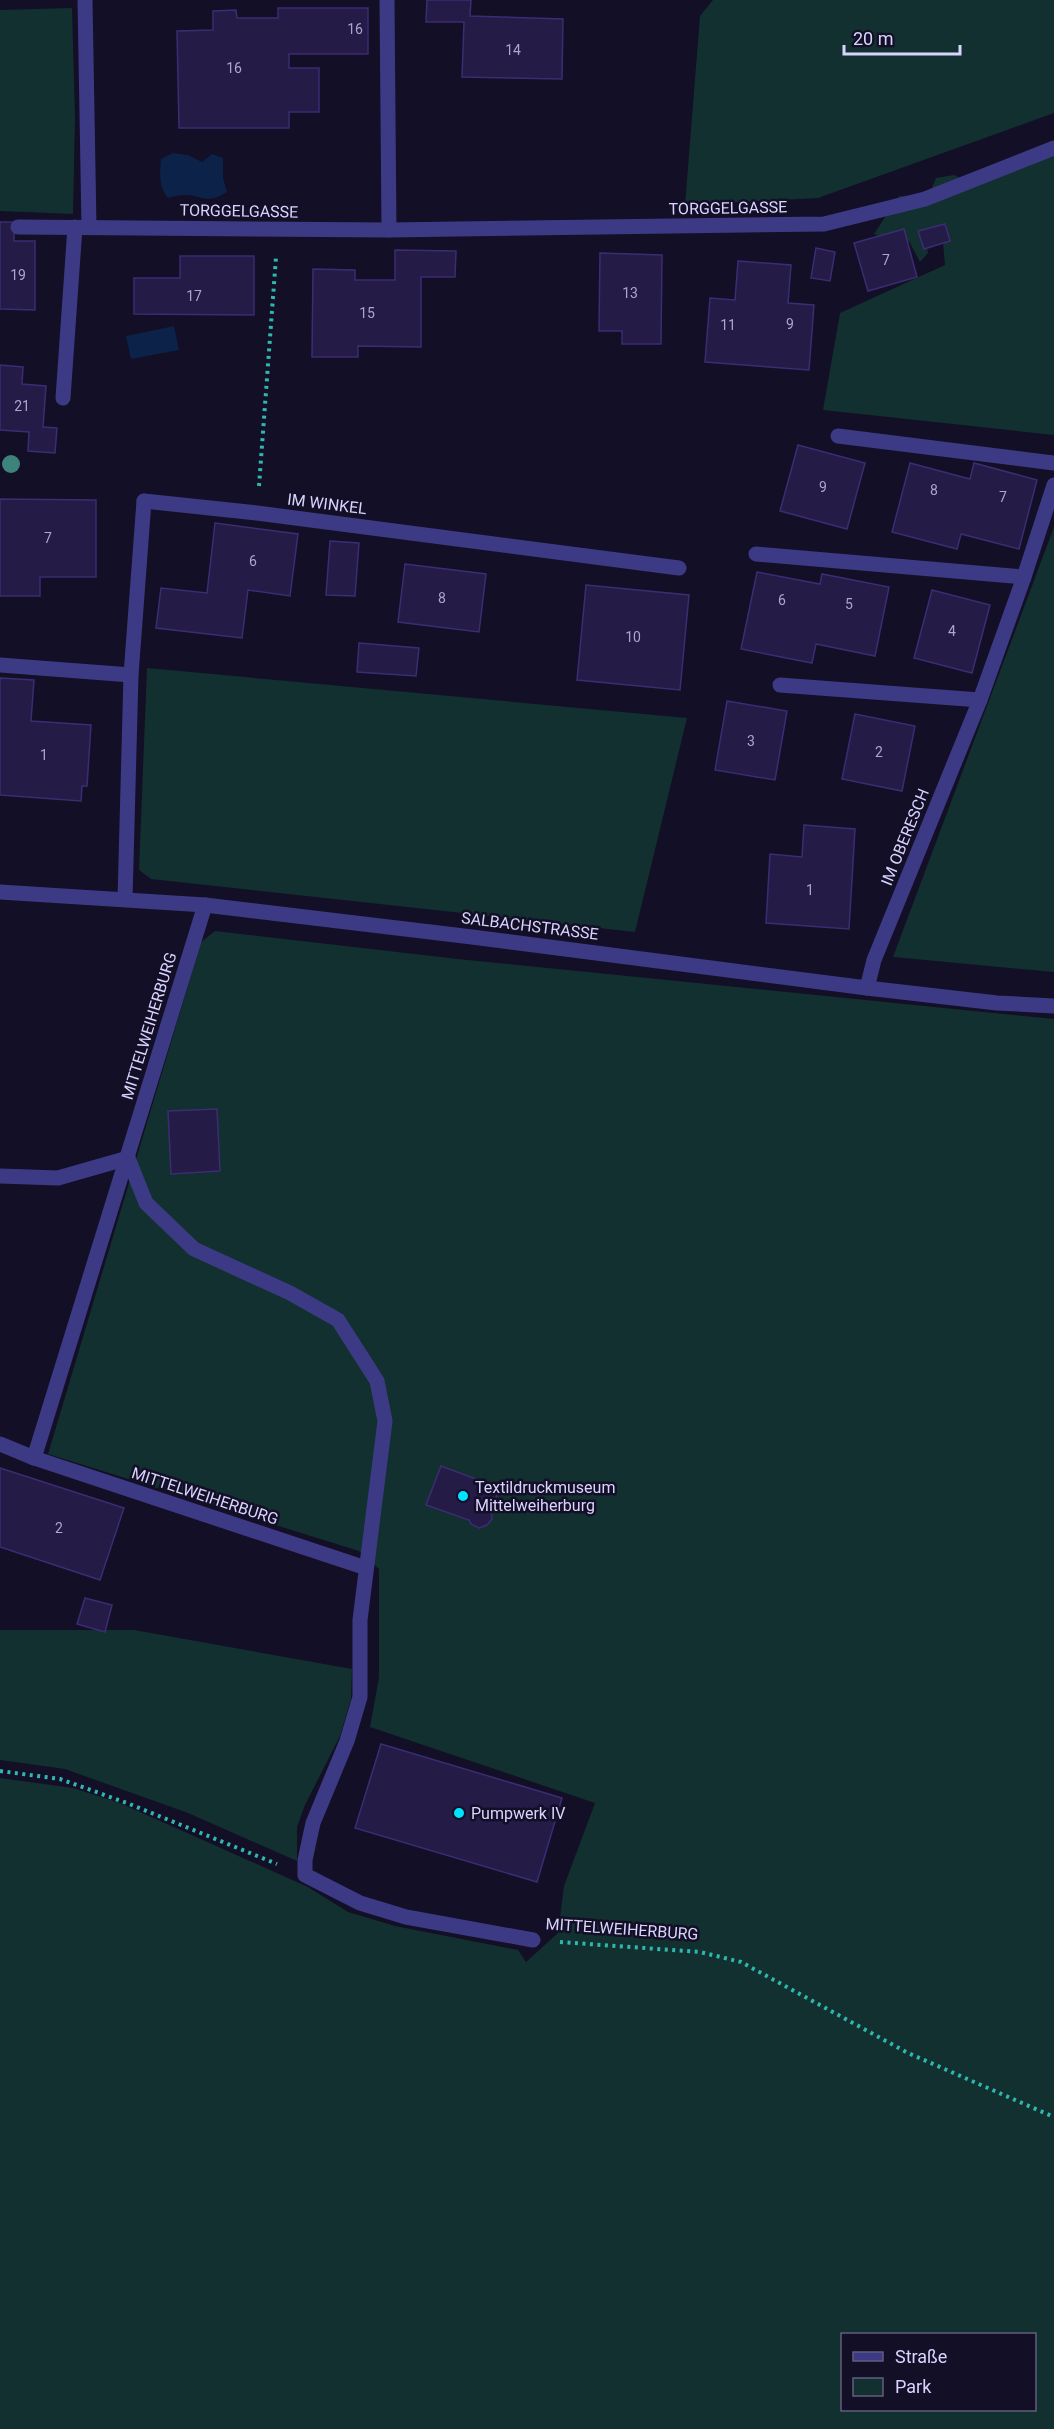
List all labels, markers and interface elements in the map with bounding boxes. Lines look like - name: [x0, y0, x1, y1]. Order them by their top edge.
- scale bar: [844, 18, 960, 56]
- house number: 16: [347, 21, 363, 37]
- text: 20 m: [853, 28, 893, 49]
- house number: 14: [505, 42, 521, 58]
- house number: 16: [226, 60, 242, 76]
- street label: TORGGELGASSE: [669, 197, 787, 219]
- street label: TORGGELGASSE: [180, 200, 298, 222]
- house number: 7: [882, 252, 890, 268]
- house number: 19: [10, 267, 26, 283]
- house number: 13: [622, 285, 638, 301]
- house number: 17: [186, 288, 202, 304]
- house number: 15: [359, 305, 375, 321]
- house number: 9: [786, 316, 794, 332]
- house number: 11: [720, 317, 736, 333]
- house number: 21: [14, 398, 30, 414]
- house number: 9: [819, 479, 827, 495]
- house number: 8: [930, 482, 938, 498]
- house number: 7: [999, 489, 1007, 505]
- street label: IM WINKEL: [286, 490, 368, 518]
- house number: 7: [44, 530, 52, 546]
- house number: 6: [249, 553, 257, 569]
- house number: 8: [438, 590, 446, 606]
- house number: 6: [778, 592, 786, 608]
- house number: 5: [845, 596, 853, 612]
- house number: 4: [948, 623, 956, 639]
- house number: 10: [625, 629, 641, 645]
- house number: 3: [747, 733, 755, 749]
- house number: 2: [875, 744, 883, 760]
- house number: 1: [40, 747, 48, 763]
- street label: IM OBERESCH: [877, 786, 933, 888]
- house number: 1: [806, 882, 814, 898]
- street label: SALBACHSTRASSE: [460, 908, 600, 944]
- street label: MITTELWEIHERBURG: [118, 950, 180, 1102]
- street label: MITTELWEIHERBURG: [129, 1463, 281, 1529]
- place label: Textildruckmuseum Mittelweiherburg: [475, 1478, 615, 1515]
- marker: Textildruckmuseum Mittelweiherburg: [456, 1489, 470, 1503]
- house number: 2: [55, 1520, 63, 1536]
- place label: Pumpwerk IV: [471, 1804, 565, 1823]
- marker: Pumpwerk IV: [452, 1806, 466, 1820]
- street label: MITTELWEIHERBURG: [545, 1914, 699, 1944]
- legend: [841, 2333, 1036, 2411]
- text: Straße: [895, 2346, 947, 2367]
- text: Park: [895, 2376, 932, 2397]

